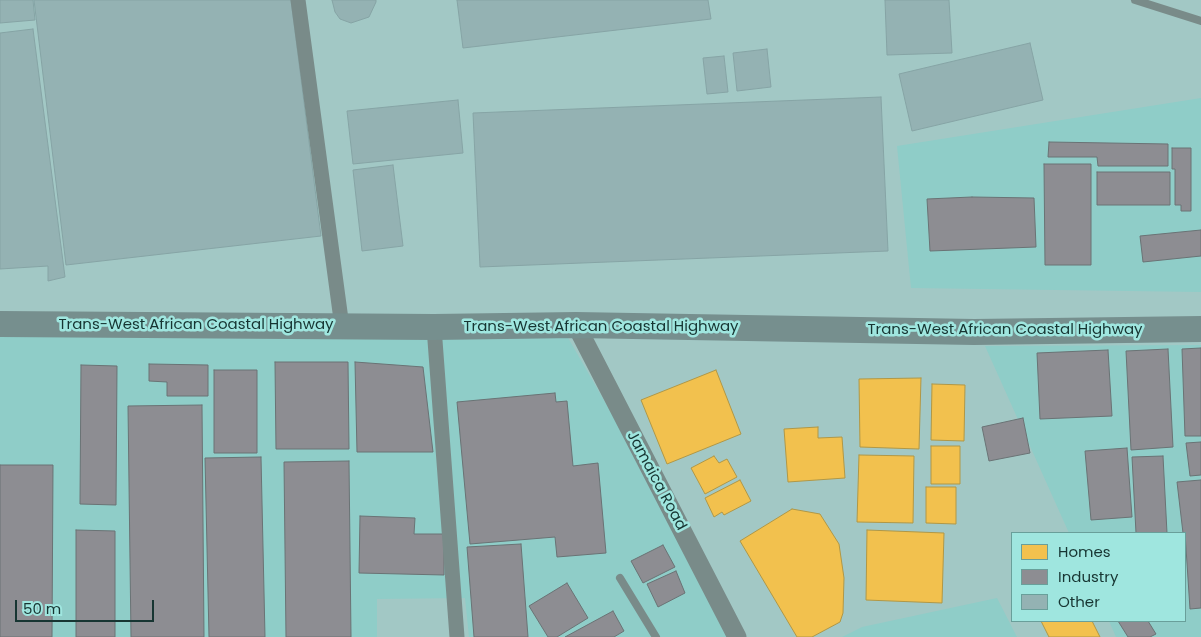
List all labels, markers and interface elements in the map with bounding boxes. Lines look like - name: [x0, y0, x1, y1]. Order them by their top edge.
- street label: Trans-West African Coastal Highway: [58, 316, 334, 334]
- street label: Trans-West African Coastal Highway: [463, 318, 739, 336]
- street label: Trans-West African Coastal Highway: [867, 321, 1143, 339]
- street label: Jamaica Road: [622, 428, 690, 534]
- legend: [1011, 532, 1186, 622]
- text: Homes: [1058, 541, 1111, 562]
- text: Industry: [1058, 566, 1118, 587]
- scale bar: [18, 590, 156, 622]
- text: Other: [1058, 591, 1100, 612]
- text: 50 m: [23, 598, 61, 619]

